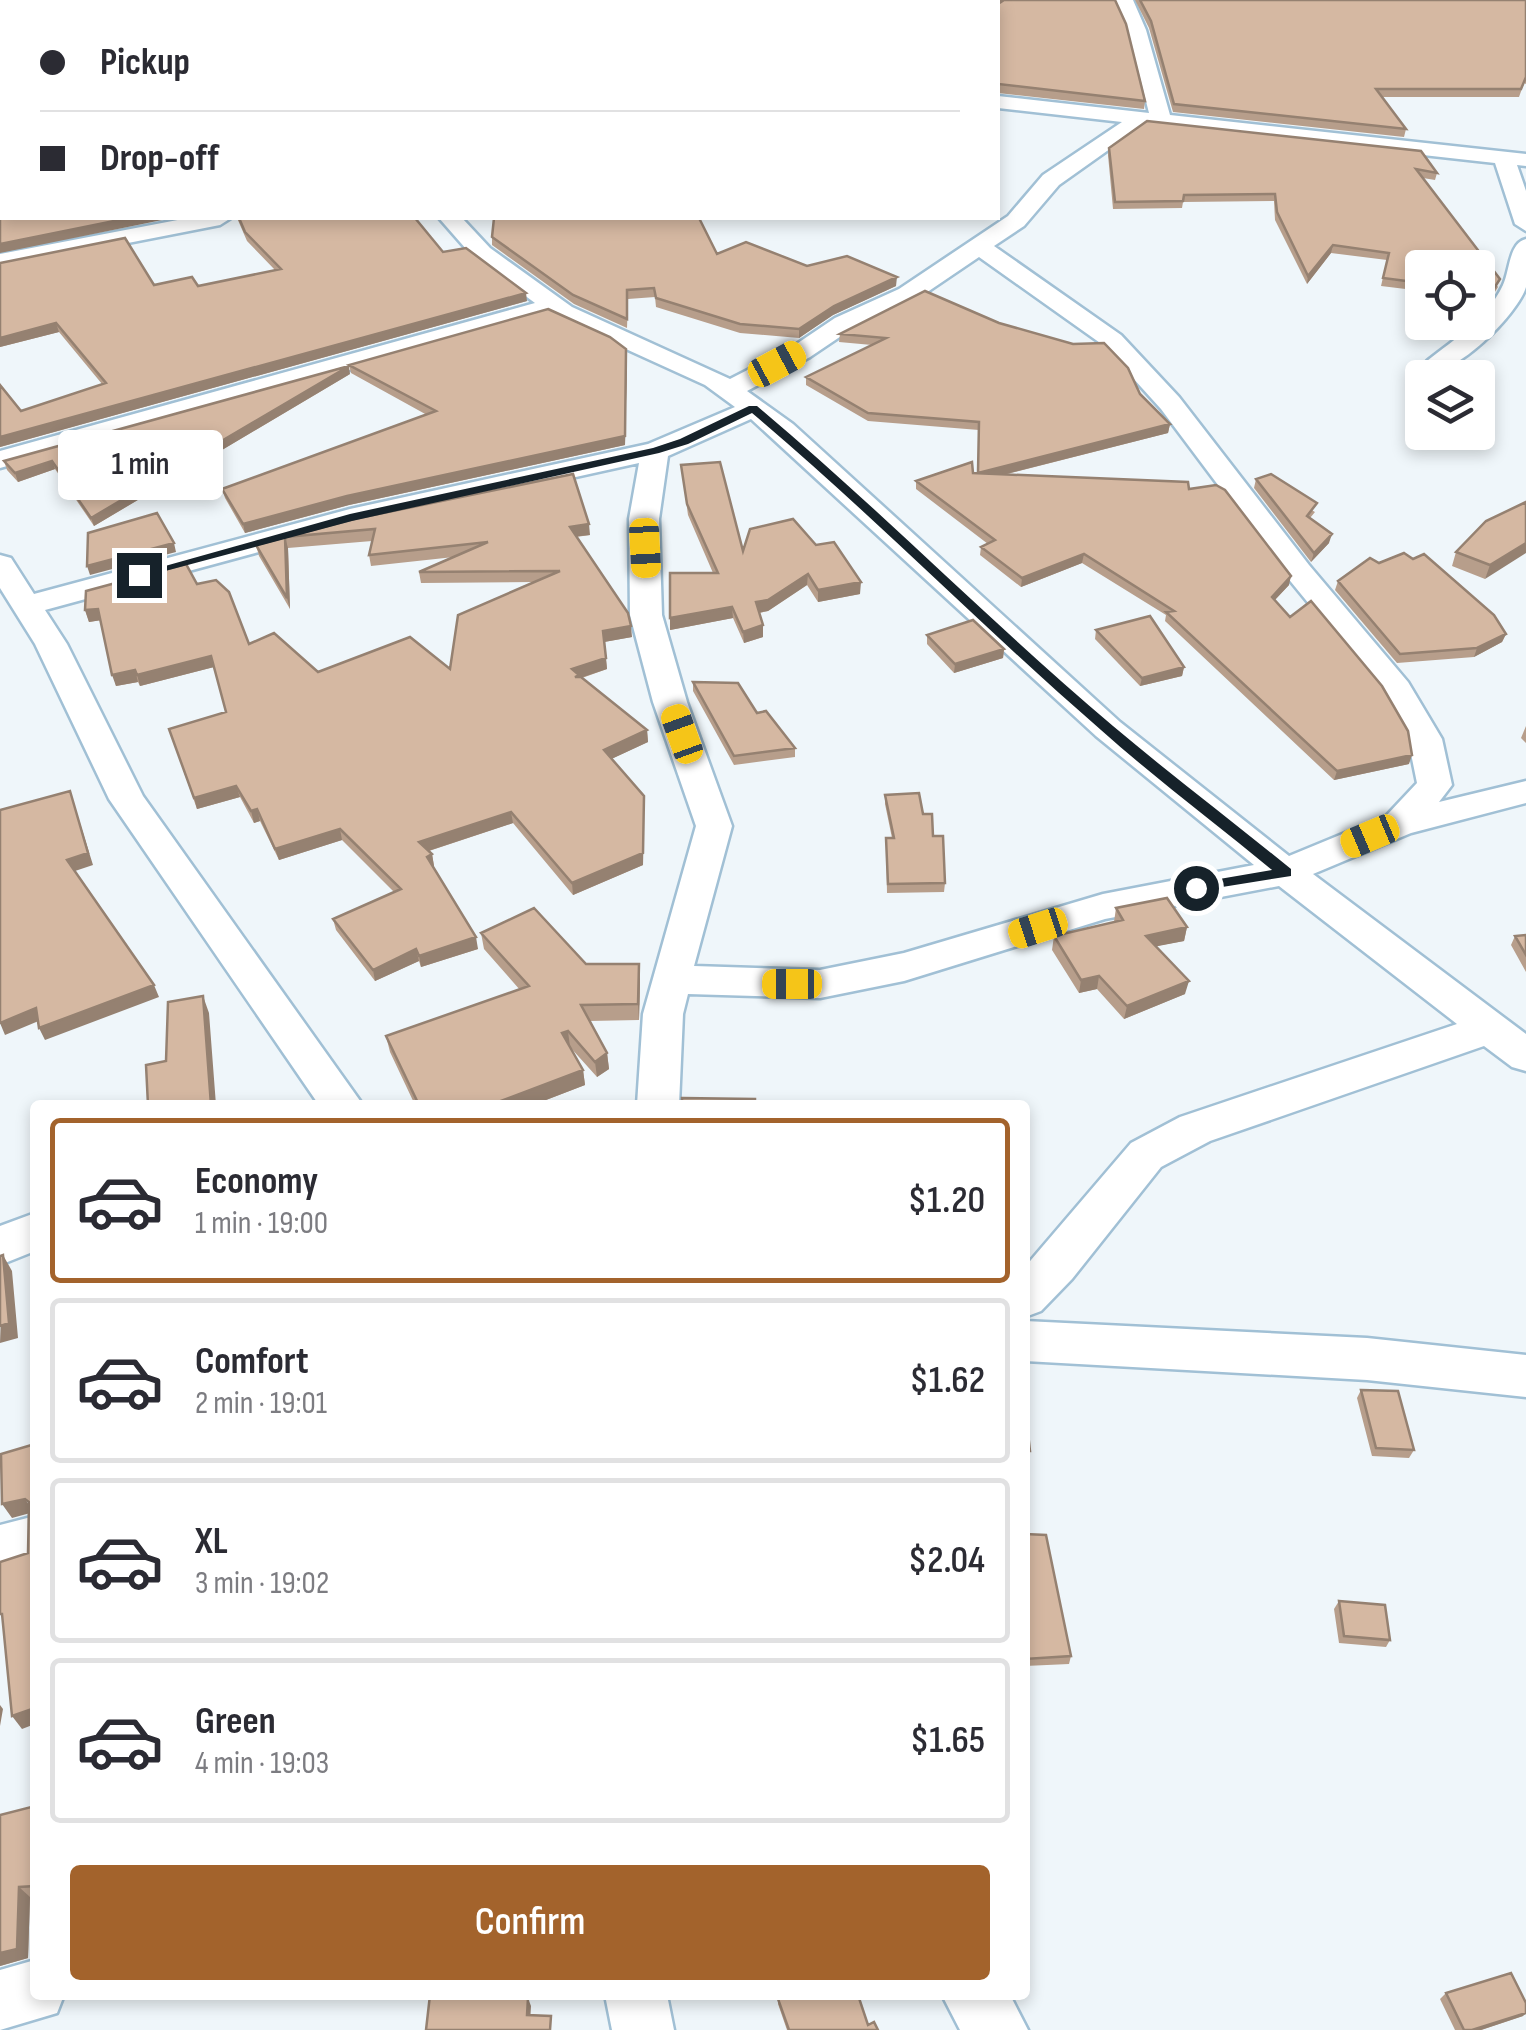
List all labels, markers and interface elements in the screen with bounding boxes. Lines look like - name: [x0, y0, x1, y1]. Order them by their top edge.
- text: Pickup: [100, 40, 190, 85]
- text: Drop-off: [100, 136, 219, 181]
- map controls: [1405, 250, 1495, 450]
- button: locate: [1405, 250, 1495, 340]
- car: [743, 337, 811, 391]
- button: layers: [1405, 360, 1495, 450]
- callout: 1 min: [56, 430, 222, 500]
- text: 1 min: [111, 445, 170, 484]
- car: [628, 517, 662, 579]
- route end: [117, 553, 162, 598]
- car: [658, 701, 706, 767]
- car: [1337, 810, 1403, 862]
- route start: [1174, 866, 1219, 911]
- car: [1005, 904, 1071, 952]
- car: [762, 969, 822, 999]
- icon: car: [75, 1156, 165, 1246]
- text: Economy: [195, 1159, 318, 1204]
- text: $1.20: [908, 1178, 985, 1223]
- text: 1 min · 19:00: [195, 1204, 328, 1243]
- icon: car: [75, 1336, 165, 1426]
- text: Comfort: [195, 1339, 309, 1384]
- text: $1.62: [909, 1358, 985, 1403]
- text: 2 min · 19:01: [195, 1384, 327, 1423]
- icon: car: [75, 1516, 165, 1606]
- text: XL: [195, 1519, 228, 1564]
- text: $2.04: [908, 1538, 985, 1583]
- text: 3 min · 19:02: [195, 1564, 329, 1603]
- icon: car: [75, 1696, 165, 1786]
- text: Green: [195, 1699, 276, 1744]
- text: $1.65: [910, 1718, 985, 1763]
- text: 4 min · 19:03: [195, 1744, 329, 1783]
- button: Confirm: [70, 1865, 990, 1980]

